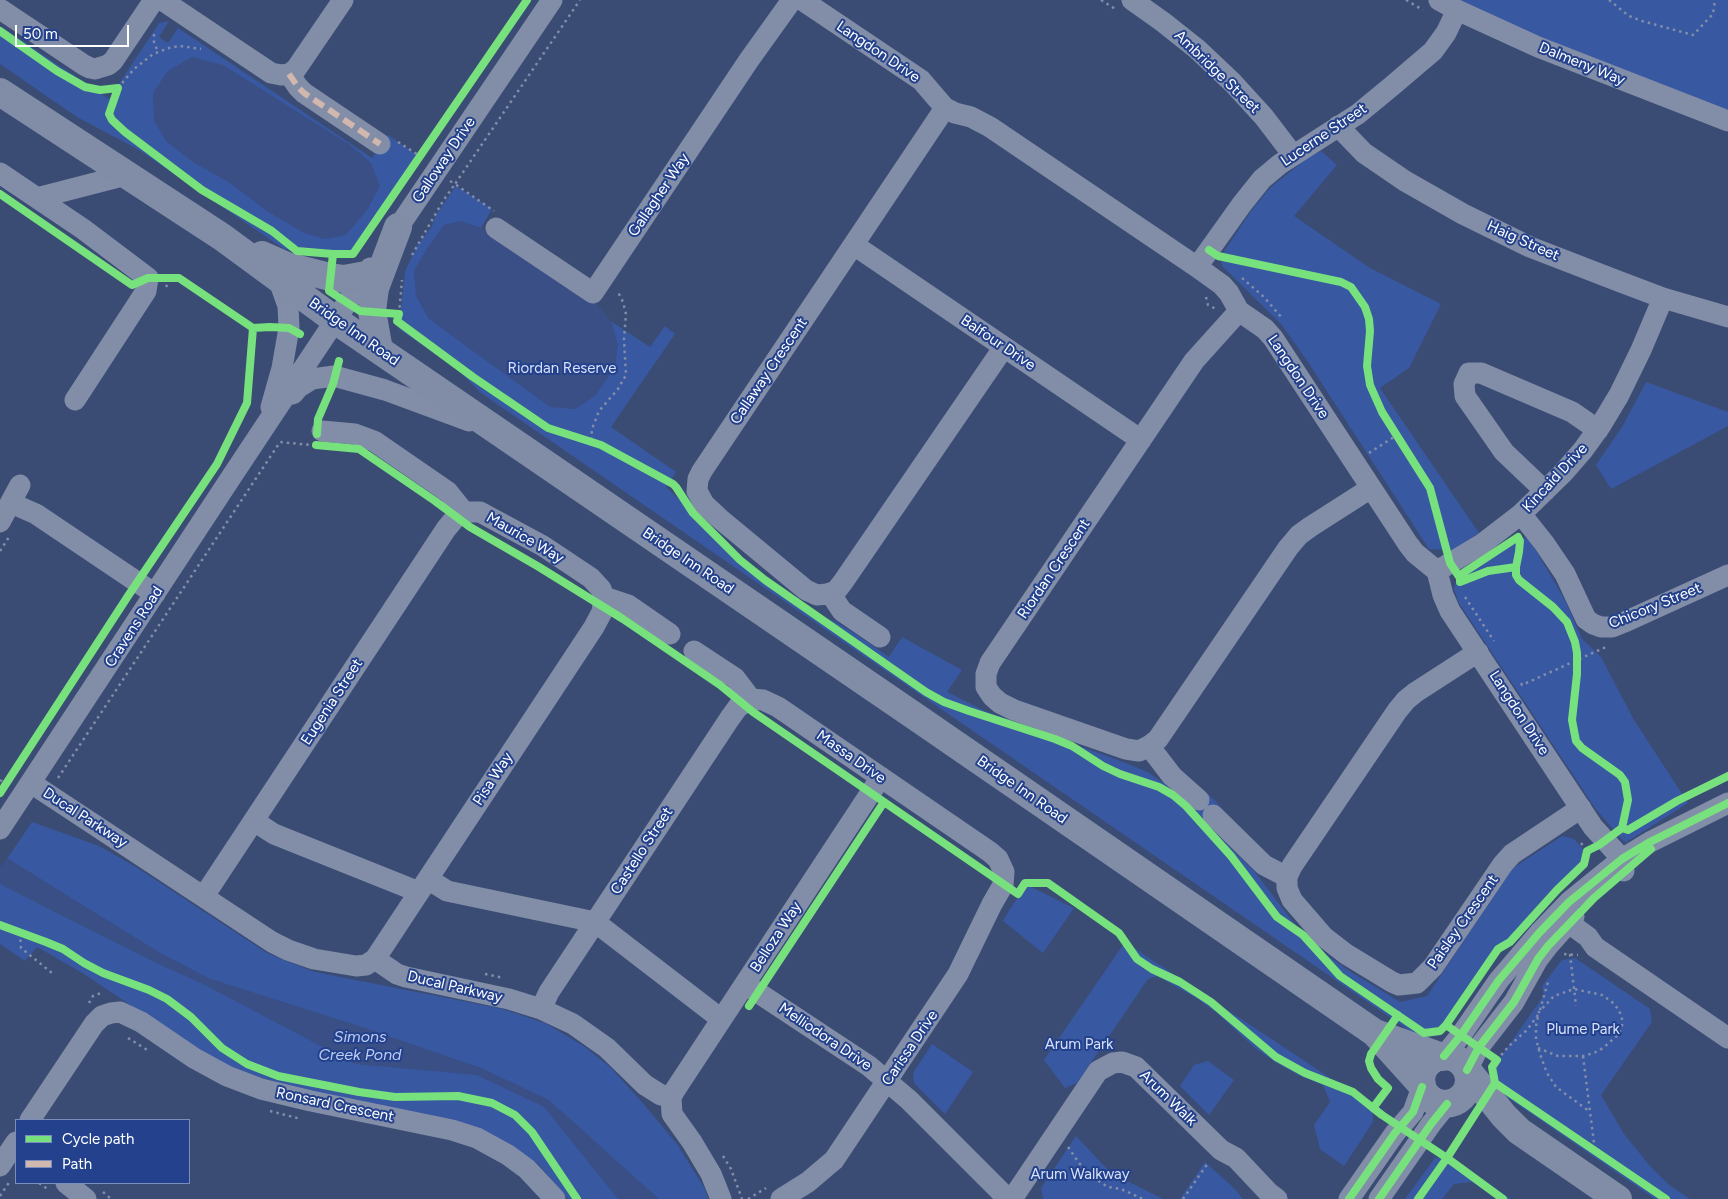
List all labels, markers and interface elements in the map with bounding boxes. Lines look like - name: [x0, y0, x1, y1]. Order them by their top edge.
- scale bar: [18, 15, 131, 47]
- street label: Langdon Drive: [833, 17, 923, 87]
- text: 50 m: [23, 25, 58, 43]
- street label: Ambridge Street: [1171, 27, 1263, 117]
- street label: Dalmeny Way: [1536, 39, 1628, 89]
- street label: Lucerne Street: [1278, 100, 1370, 170]
- street label: Galloway Drive: [409, 114, 479, 206]
- street label: Gallagher Way: [625, 150, 693, 240]
- street label: Haig Street: [1484, 217, 1562, 265]
- street label: Bridge Inn Road: [305, 294, 403, 370]
- street label: Balfour Drive: [957, 311, 1039, 375]
- street label: Callaway Crescent: [727, 314, 811, 428]
- street label: Langdon Drive: [1263, 332, 1333, 422]
- park label: Riordan Reserve: [508, 360, 616, 378]
- street label: Kincaid Drive: [1519, 440, 1591, 516]
- street label: Maurice Way: [483, 509, 567, 567]
- street label: Riordan Crescent: [1014, 516, 1094, 622]
- street label: Bridge Inn Road: [639, 524, 737, 598]
- street label: Chicory Street: [1606, 579, 1704, 633]
- street label: Cravens Road: [101, 583, 167, 671]
- street label: Eugenia Street: [297, 655, 367, 749]
- street label: Langdon Drive: [1485, 667, 1553, 759]
- street label: Massa Drive: [813, 727, 889, 787]
- street label: Pisa Way: [469, 749, 517, 809]
- street label: Bridge Inn Road: [973, 752, 1071, 828]
- street label: Ducal Parkway: [39, 784, 131, 852]
- street label: Castello Street: [607, 804, 677, 898]
- street label: Paisley Crescent: [1424, 871, 1502, 973]
- street label: Belloza Way: [747, 898, 805, 976]
- street label: Ducal Parkway: [406, 967, 504, 1007]
- street label: Melliodora Drive: [775, 999, 875, 1075]
- street label: Carissa Drive: [878, 1007, 942, 1089]
- park label: Plume Park: [1546, 1021, 1620, 1039]
- water label: Simons Creek Pond: [319, 1027, 401, 1065]
- park label: Arum Park: [1045, 1036, 1113, 1054]
- street label: Arum Walk: [1136, 1066, 1200, 1130]
- street label: Ronsard Crescent: [274, 1084, 396, 1126]
- legend: [15, 1119, 190, 1184]
- text: Cycle path: [62, 1130, 134, 1148]
- text: Path: [62, 1155, 92, 1173]
- park label: Arum Walkway: [1030, 1166, 1130, 1184]

